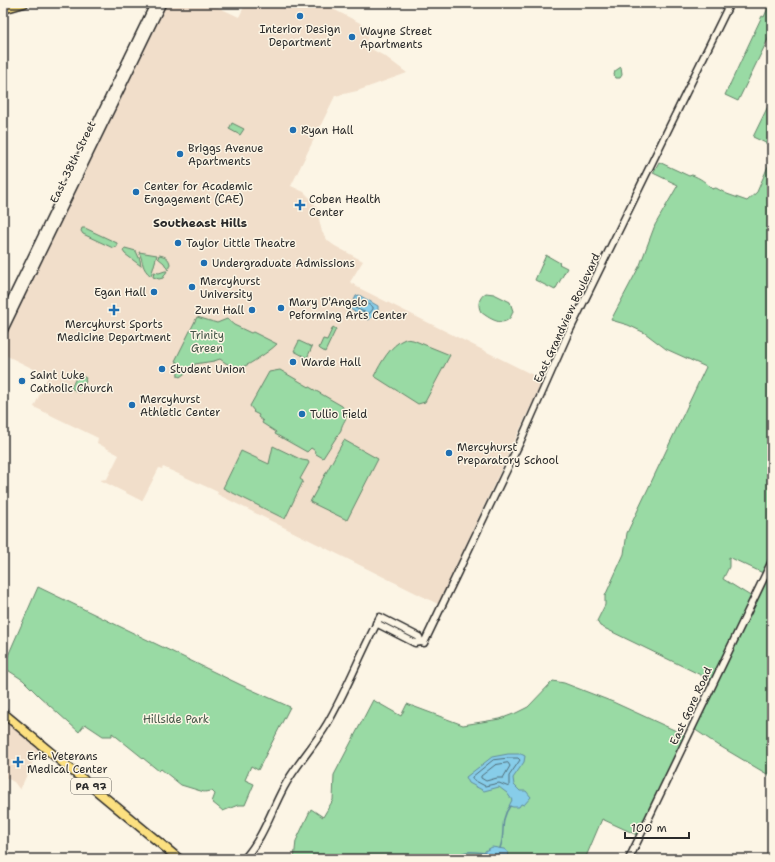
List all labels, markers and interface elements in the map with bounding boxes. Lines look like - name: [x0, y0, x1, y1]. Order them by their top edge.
- marker: Interior Design Department: [295, 11, 305, 21]
- place label: Interior Design Department: [260, 22, 341, 50]
- place label: Wayne Street Apartments: [360, 24, 432, 52]
- marker: Wayne Street Apartments: [347, 32, 357, 42]
- street label: East 38th Street: [47, 118, 99, 206]
- place label: Ryan Hall: [301, 123, 354, 138]
- marker: Ryan Hall: [288, 125, 298, 135]
- place label: Briggs Avenue Apartments: [188, 141, 264, 169]
- marker: Briggs Avenue Apartments: [175, 149, 185, 159]
- place label: Center for Academic Engagement (CAE): [144, 179, 253, 207]
- marker: Center for Academic Engagement (CAE): [131, 187, 141, 197]
- place label: Coben Health Center: [309, 192, 381, 220]
- marker: Coben Health Center: [294, 199, 306, 211]
- district label: Southeast Hills: [153, 215, 247, 231]
- place label: Taylor Little Theatre: [186, 236, 296, 251]
- marker: Taylor Little Theatre: [173, 238, 183, 248]
- street label: East Grandview Boulevard: [530, 251, 604, 385]
- place label: Undergraduate Admissions: [212, 256, 355, 271]
- marker: Undergraduate Admissions: [199, 258, 209, 268]
- place label: Mercyhurst University: [200, 274, 261, 302]
- marker: Mercyhurst University: [187, 282, 197, 292]
- place label: Egan Hall: [94, 285, 147, 300]
- marker: Egan Hall: [149, 287, 159, 297]
- place label: Mary D'Angelo Peforming Arts Center: [289, 295, 407, 323]
- place label: Zurn Hall: [195, 303, 245, 318]
- marker: Mary D'Angelo Peforming Arts Center: [276, 303, 286, 313]
- marker: Mercyhurst Sports Medicine Department: [108, 304, 120, 316]
- marker: Zurn Hall: [247, 305, 257, 315]
- place label: Mercyhurst Sports Medicine Department: [57, 317, 171, 345]
- park label: Trinity Green: [190, 328, 224, 356]
- place label: Warde Hall: [301, 355, 361, 370]
- marker: Warde Hall: [288, 357, 298, 367]
- place label: Student Union: [170, 362, 246, 377]
- marker: Student Union: [157, 364, 167, 374]
- place label: Saint Luke Catholic Church: [30, 368, 113, 396]
- marker: Saint Luke Catholic Church: [17, 376, 27, 386]
- place label: Mercyhurst Athletic Center: [140, 392, 220, 420]
- marker: Mercyhurst Athletic Center: [127, 400, 137, 410]
- place label: Tullio Field: [310, 407, 367, 422]
- marker: Tullio Field: [297, 409, 307, 419]
- place label: Mercyhurst Preparatory School: [457, 440, 559, 468]
- marker: Mercyhurst Preparatory School: [444, 448, 454, 458]
- street label: East Gore Road: [666, 665, 716, 747]
- park label: Hillside Park: [143, 712, 209, 727]
- place label: Erie Veterans Medical Center: [27, 749, 108, 777]
- marker: Erie Veterans Medical Center: [12, 756, 24, 768]
- road number: PA 97: [71, 778, 111, 794]
- scale bar: [625, 814, 689, 840]
- text: 100 m: [631, 820, 667, 836]

